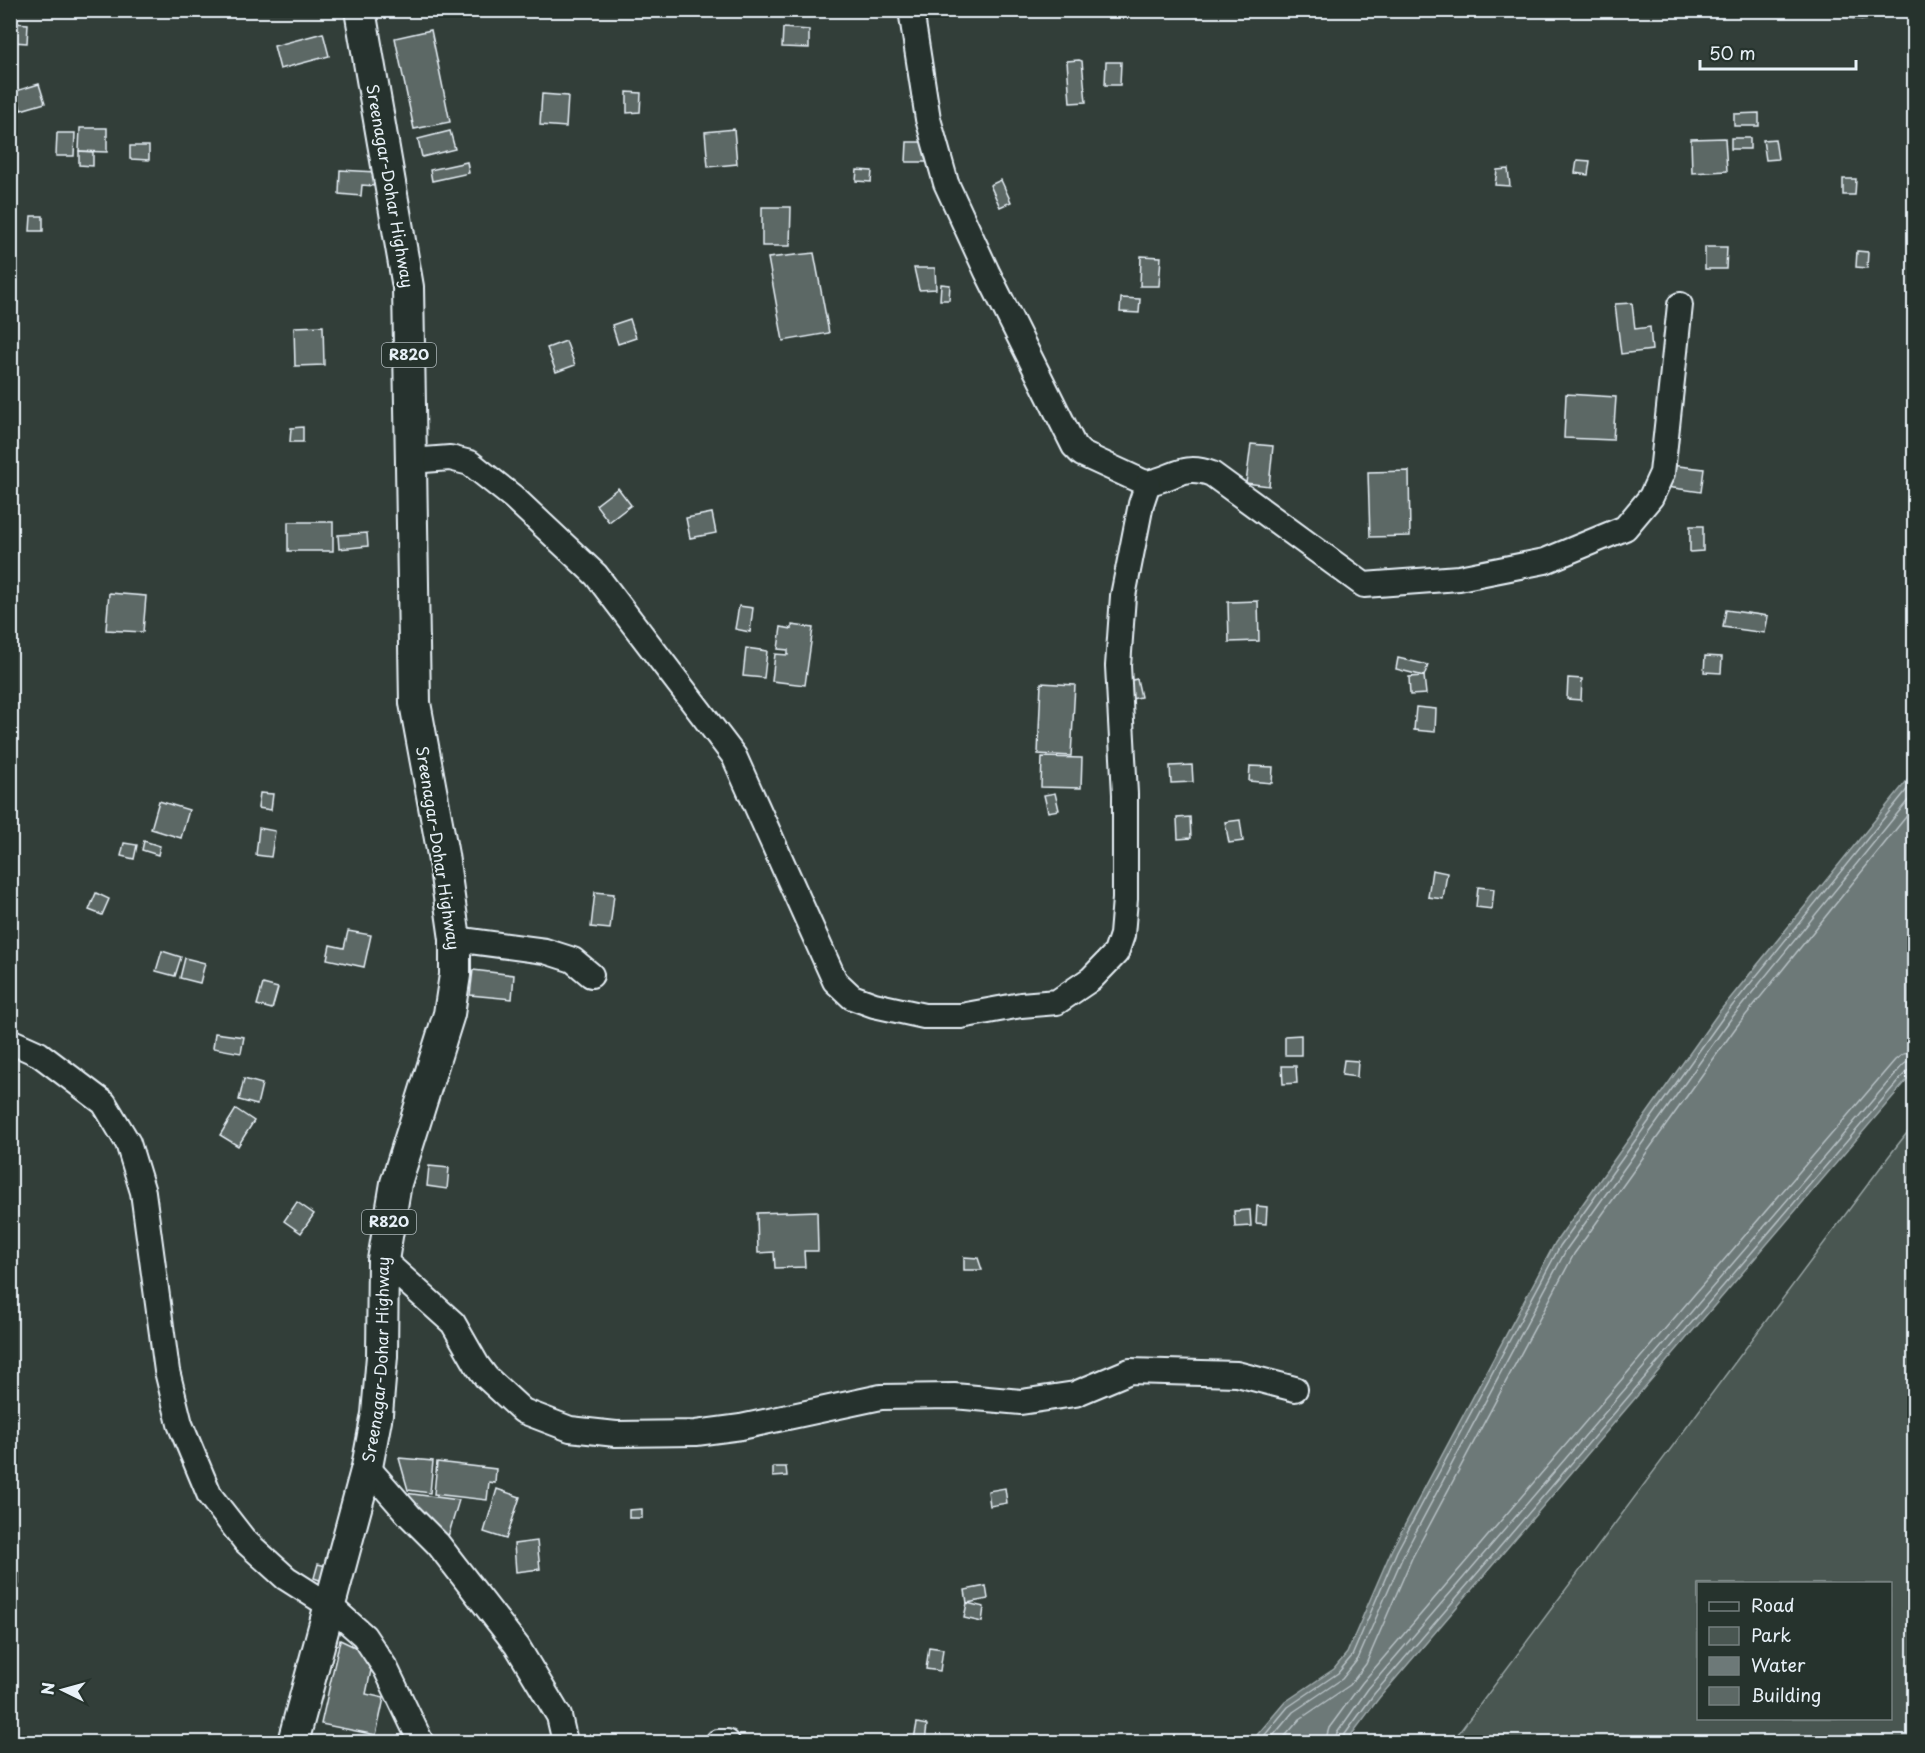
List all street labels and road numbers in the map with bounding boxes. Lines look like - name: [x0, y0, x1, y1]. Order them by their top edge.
- street label: Sreenagar-Dohar Highway: [361, 82, 421, 289]
- road number: R820: [382, 343, 436, 367]
- street label: Sreenagar-Dohar Highway: [411, 744, 467, 952]
- road number: R820: [362, 1210, 416, 1234]
- street label: Sreenagar-Dohar Highway: [355, 1257, 394, 1464]

